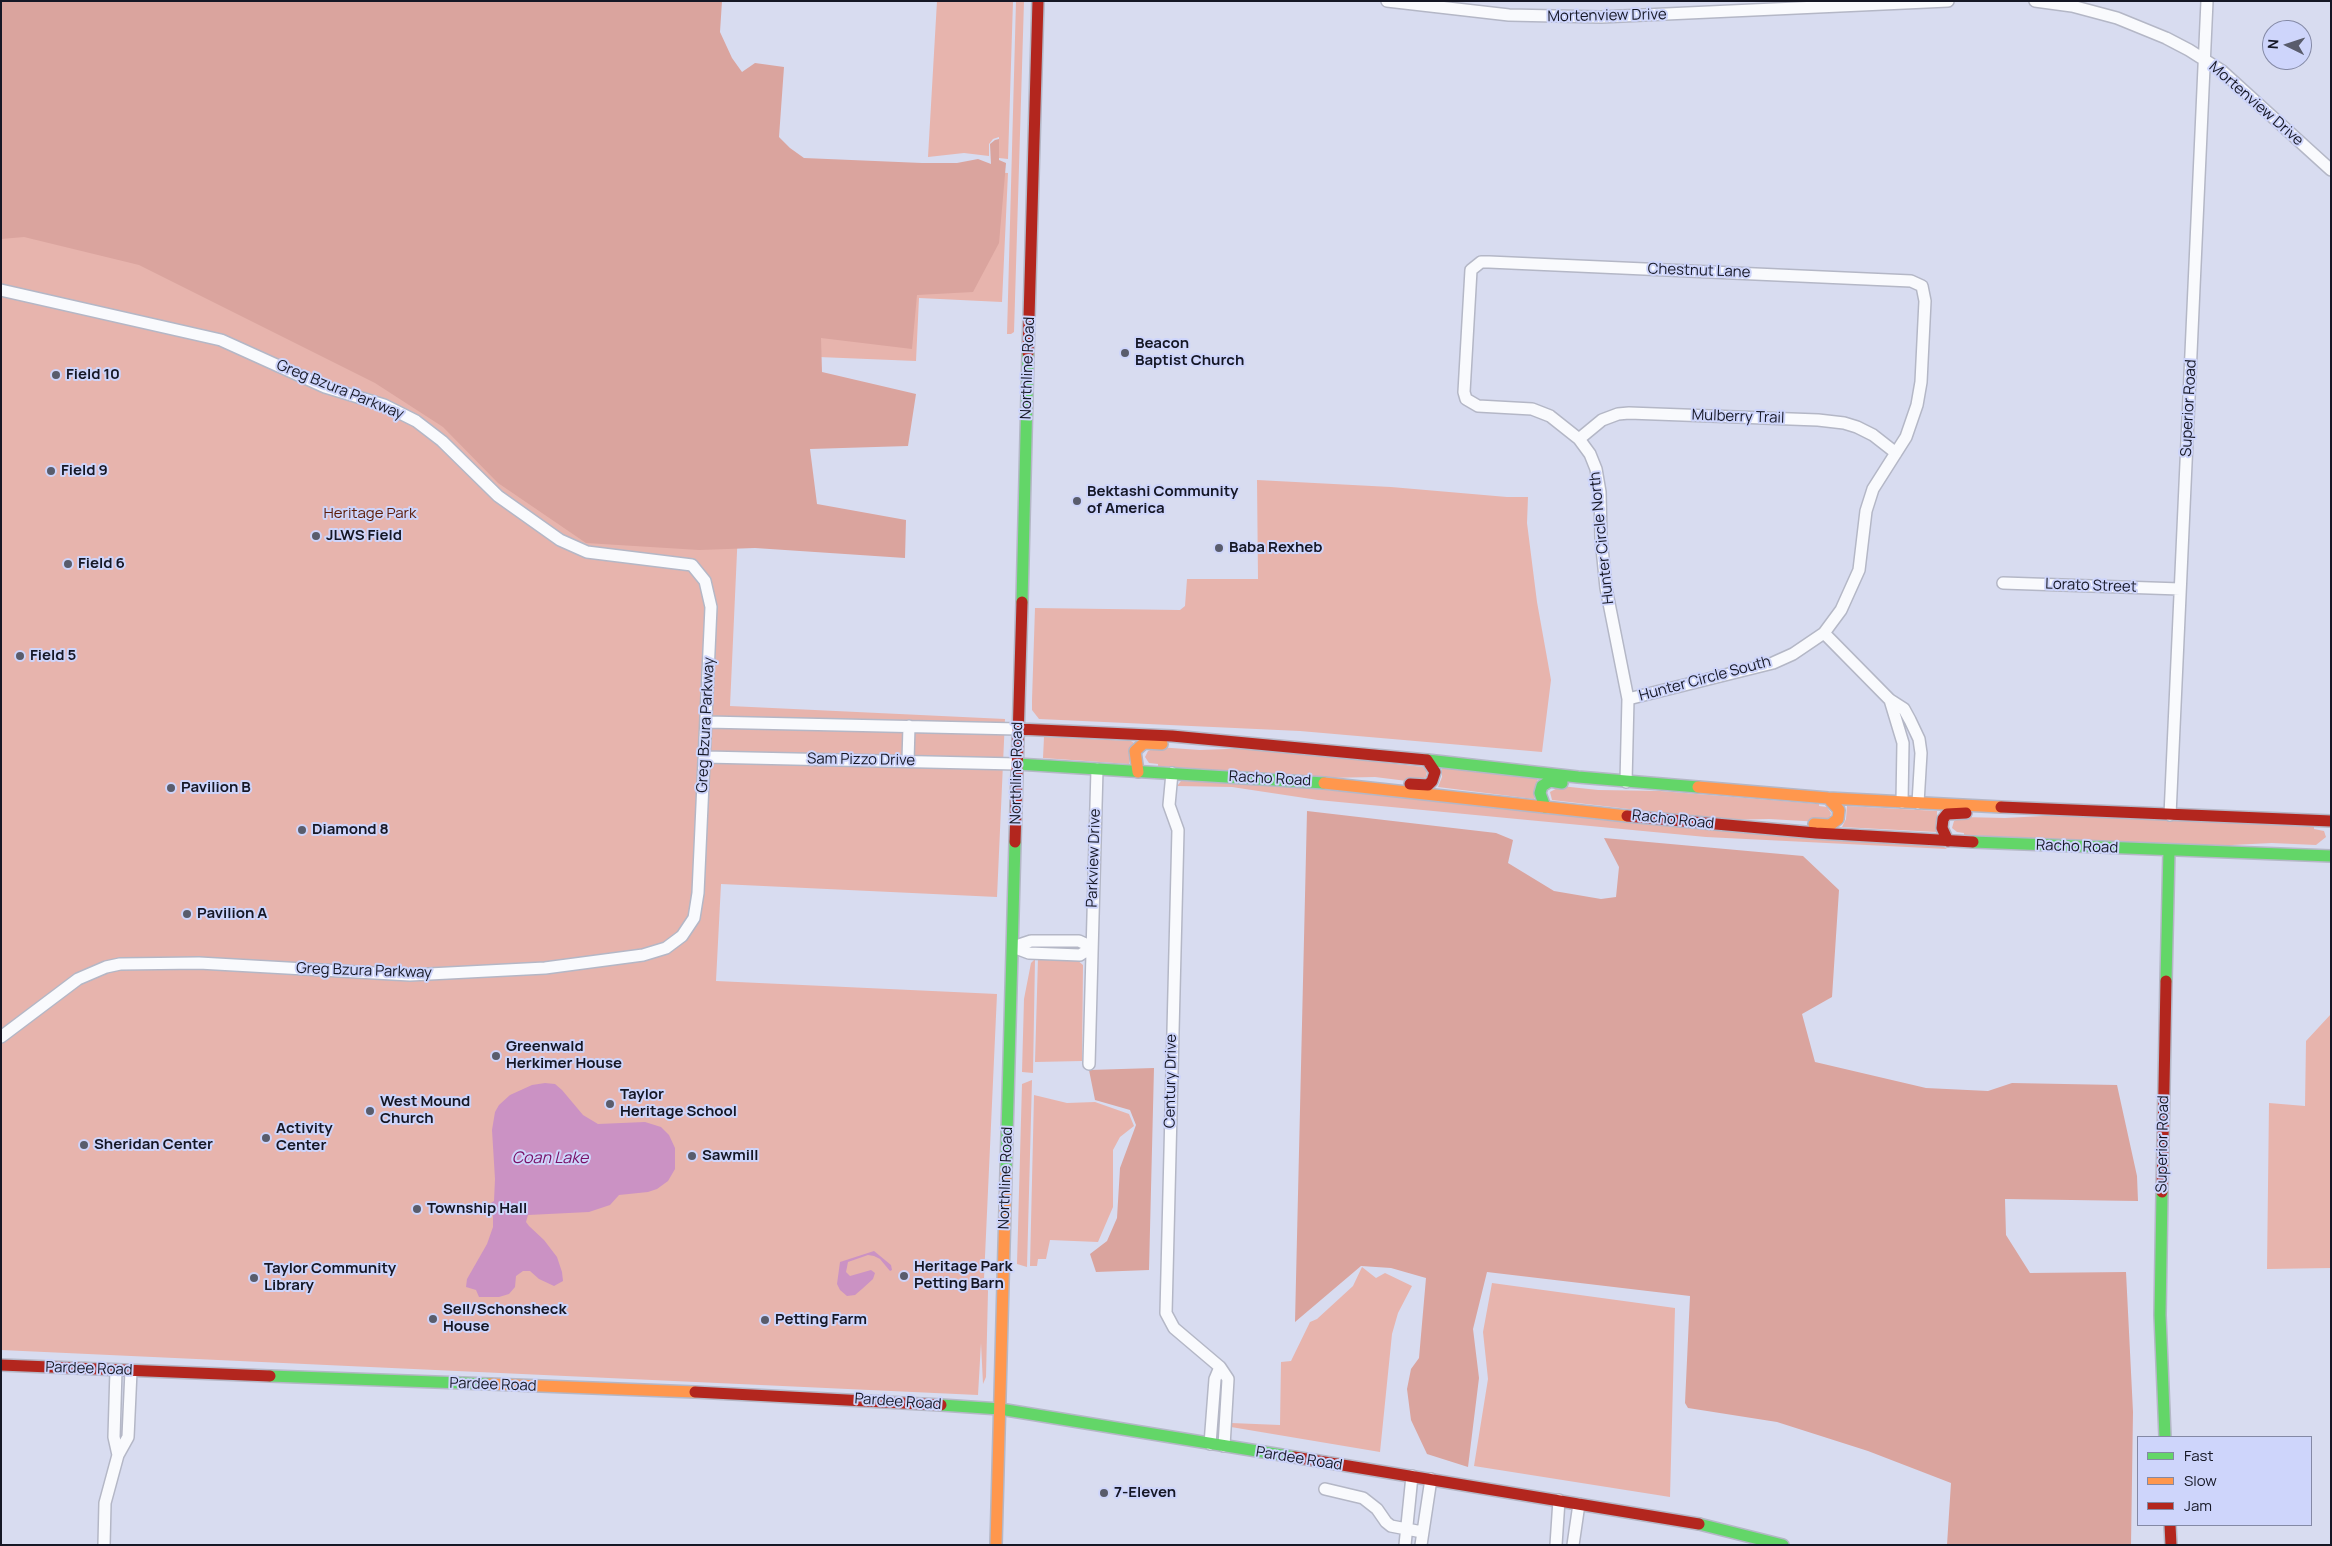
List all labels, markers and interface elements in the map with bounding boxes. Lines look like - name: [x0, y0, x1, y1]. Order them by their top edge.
- street label: Mortenview Drive: [1547, 6, 1667, 26]
- north arrow: [2262, 20, 2312, 70]
- text: N: [2263, 38, 2282, 50]
- street label: Mortenview Drive: [2205, 58, 2307, 150]
- street label: Chestnut Lane: [1647, 260, 1751, 282]
- street label: Northline Road: [1017, 316, 1039, 420]
- place label: Beacon Baptist Church: [1135, 335, 1244, 370]
- marker: Beacon Baptist Church: [1119, 347, 1131, 359]
- street label: Greg Bzura Parkway: [274, 356, 406, 424]
- street label: Superior Road: [2177, 359, 2201, 457]
- place label: Field 10: [66, 366, 120, 384]
- marker: Field 10: [50, 369, 62, 381]
- street label: Mulberry Trail: [1691, 406, 1785, 428]
- place label: Field 9: [61, 462, 108, 480]
- marker: Field 9: [45, 465, 57, 477]
- street label: Hunter Circle North: [1586, 471, 1618, 605]
- place label: Bektashi Community of America: [1087, 483, 1238, 518]
- marker: Bektashi Community of America: [1071, 495, 1083, 507]
- park label: Heritage Park: [324, 505, 416, 523]
- place label: JLWS Field: [326, 527, 402, 545]
- marker: JLWS Field: [310, 530, 322, 542]
- place label: Baba Rexheb: [1229, 539, 1323, 557]
- marker: Baba Rexheb: [1213, 542, 1225, 554]
- place label: Field 6: [78, 555, 125, 573]
- marker: Field 6: [62, 558, 74, 570]
- street label: Lorato Street: [2045, 575, 2137, 597]
- place label: Field 5: [30, 647, 76, 665]
- marker: Field 5: [14, 650, 26, 662]
- street label: Hunter Circle South: [1637, 653, 1773, 705]
- street label: Greg Bzura Parkway: [693, 657, 719, 793]
- street label: Northline Road: [1007, 722, 1027, 824]
- street label: Sam Pizzo Drive: [807, 750, 915, 770]
- street label: Racho Road: [1228, 768, 1312, 790]
- place label: Pavilion B: [181, 779, 251, 797]
- marker: Pavilion B: [165, 782, 177, 794]
- street label: Racho Road: [1631, 807, 1715, 833]
- street label: Parkview Drive: [1083, 808, 1105, 908]
- place label: Diamond 8: [312, 821, 389, 839]
- marker: Diamond 8: [296, 824, 308, 836]
- street label: Racho Road: [2035, 837, 2119, 857]
- place label: Pavilion A: [197, 905, 267, 923]
- marker: Pavilion A: [181, 908, 193, 920]
- street label: Greg Bzura Parkway: [296, 960, 432, 982]
- street label: Century Drive: [1161, 1034, 1181, 1128]
- place label: Greenwald Herkimer House: [506, 1038, 622, 1073]
- marker: Greenwald Herkimer House: [490, 1050, 502, 1062]
- place label: Taylor Heritage School: [620, 1086, 737, 1121]
- place label: West Mound Church: [380, 1093, 470, 1128]
- street label: Superior Road: [2153, 1095, 2173, 1193]
- marker: Taylor Heritage School: [604, 1098, 616, 1110]
- marker: West Mound Church: [364, 1105, 376, 1117]
- place label: Activity Center: [276, 1120, 333, 1155]
- street label: Northline Road: [995, 1126, 1017, 1230]
- marker: Activity Center: [260, 1132, 272, 1144]
- place label: Sheridan Center: [94, 1136, 213, 1154]
- marker: Sheridan Center: [78, 1139, 90, 1151]
- place label: Sawmill: [702, 1147, 758, 1165]
- water label: Coan Lake: [512, 1149, 588, 1169]
- marker: Sawmill: [686, 1150, 698, 1162]
- place label: Township Hall: [427, 1200, 527, 1218]
- marker: Township Hall: [411, 1203, 423, 1215]
- place label: Heritage Park Petting Barn: [914, 1258, 1013, 1293]
- place label: Taylor Community Library: [264, 1260, 396, 1295]
- marker: Heritage Park Petting Barn: [898, 1270, 910, 1282]
- marker: Taylor Community Library: [248, 1272, 260, 1284]
- place label: Sell/Schonsheck House: [443, 1301, 567, 1336]
- place label: Petting Farm: [775, 1311, 867, 1329]
- marker: Sell/Schonsheck House: [427, 1313, 439, 1325]
- marker: Petting Farm: [759, 1314, 771, 1326]
- street label: Pardee Road: [45, 1358, 133, 1380]
- street label: Pardee Road: [449, 1374, 537, 1396]
- street label: Pardee Road: [854, 1390, 942, 1414]
- legend: [2137, 1436, 2312, 1526]
- street label: Pardee Road: [1254, 1443, 1344, 1475]
- text: Fast: [2184, 1445, 2213, 1466]
- text: Slow: [2184, 1470, 2217, 1491]
- place label: 7-Eleven: [1114, 1484, 1176, 1502]
- marker: 7-Eleven: [1098, 1487, 1110, 1499]
- text: Jam: [2184, 1495, 2212, 1516]

